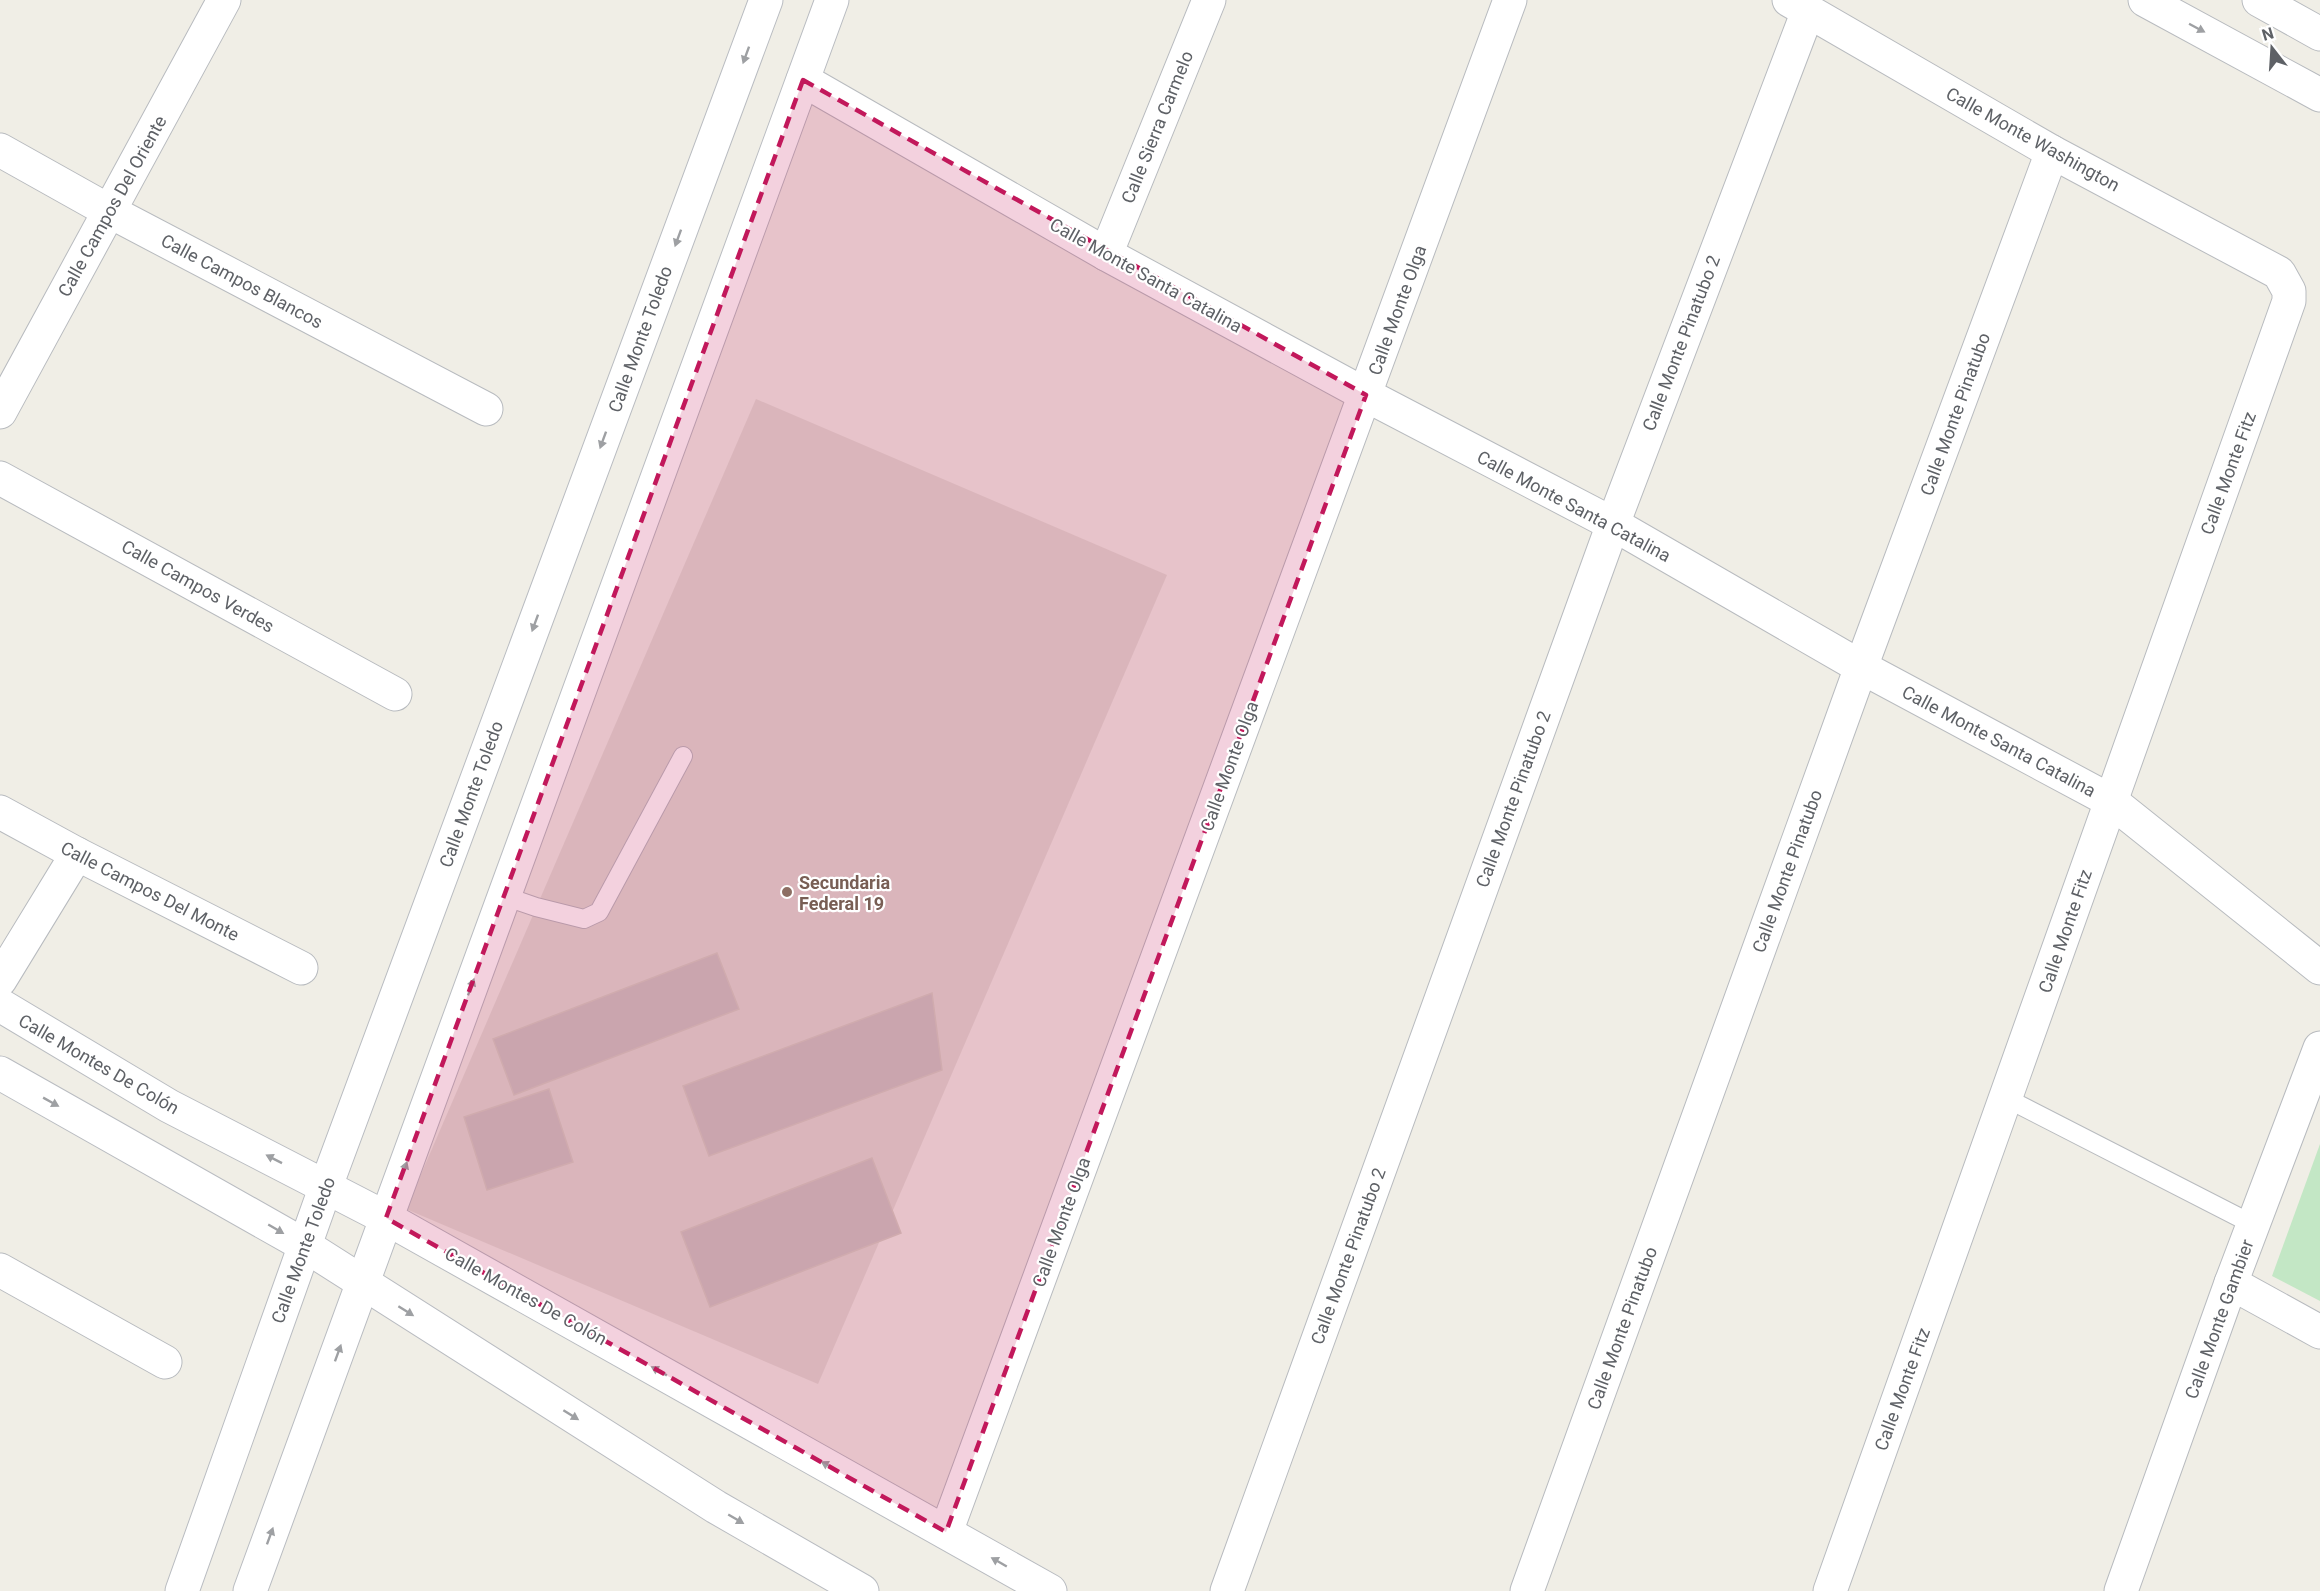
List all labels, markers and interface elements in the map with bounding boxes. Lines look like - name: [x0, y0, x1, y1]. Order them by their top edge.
- north arrow: [2242, 18, 2302, 78]
- one-way arrow: [2189, 23, 2206, 33]
- text: N: [2260, 23, 2276, 45]
- one-way arrow: [741, 46, 750, 64]
- street label: Calle Sierra Carmelo: [1117, 48, 1197, 206]
- street label: Calle Monte Washington: [1943, 83, 2123, 195]
- street label: Calle Campos Del Oriente: [53, 112, 171, 300]
- street label: Calle Monte Santa Catalina: [1046, 213, 1246, 337]
- street label: Calle Campos Blancos: [158, 229, 326, 333]
- one-way arrow: [673, 229, 683, 247]
- street label: Calle Monte Olga: [1364, 242, 1430, 378]
- street label: Calle Monte Pinatubo 2: [1638, 252, 1724, 434]
- street label: Calle Monte Toledo: [604, 263, 676, 415]
- street label: Calle Monte Pinatubo: [1916, 330, 1994, 498]
- street label: Calle Monte Fitz: [2196, 409, 2260, 537]
- one-way arrow: [597, 431, 607, 449]
- street label: Calle Monte Santa Catalina: [1474, 446, 1674, 566]
- street label: Calle Campos Verdes: [118, 535, 278, 637]
- one-way arrow: [530, 614, 539, 632]
- street label: Calle Monte Santa Catalina: [1899, 681, 2099, 801]
- street label: Calle Monte Olga: [1196, 698, 1262, 834]
- street label: Calle Monte Pinatubo 2: [1471, 708, 1555, 890]
- street label: Calle Monte Toledo: [435, 718, 507, 870]
- street label: Calle Monte Pinatubo: [1748, 787, 1826, 955]
- street label: Calle Campos Del Monte: [57, 837, 243, 945]
- street label: Calle Monte Fitz: [2034, 866, 2096, 996]
- place label: Secundaria Federal 19: [799, 872, 890, 914]
- marker: Secundaria Federal 19: [780, 885, 794, 899]
- one-way arrow: [466, 978, 476, 996]
- street label: Calle Montes De Colón: [15, 1009, 183, 1119]
- one-way arrow: [43, 1097, 60, 1107]
- street label: Calle Monte Olga: [1028, 1154, 1094, 1290]
- one-way arrow: [265, 1155, 282, 1164]
- one-way arrow: [399, 1161, 409, 1179]
- street label: Calle Monte Pinatubo 2: [1306, 1165, 1390, 1347]
- street label: Calle Monte Toledo: [267, 1174, 339, 1326]
- one-way arrow: [268, 1224, 285, 1234]
- street label: Calle Monte Gambier: [2180, 1236, 2258, 1402]
- street label: Calle Montes De Colón: [441, 1243, 611, 1349]
- street label: Calle Monte Pinatubo: [1583, 1244, 1661, 1412]
- one-way arrow: [398, 1305, 414, 1316]
- street label: Calle Monte Fitz: [1870, 1325, 1934, 1453]
- one-way arrow: [333, 1344, 343, 1362]
- one-way arrow: [650, 1366, 667, 1376]
- one-way arrow: [563, 1410, 579, 1421]
- one-way arrow: [821, 1461, 838, 1471]
- one-way arrow: [728, 1514, 745, 1524]
- one-way arrow: [266, 1527, 275, 1545]
- one-way arrow: [990, 1557, 1007, 1567]

